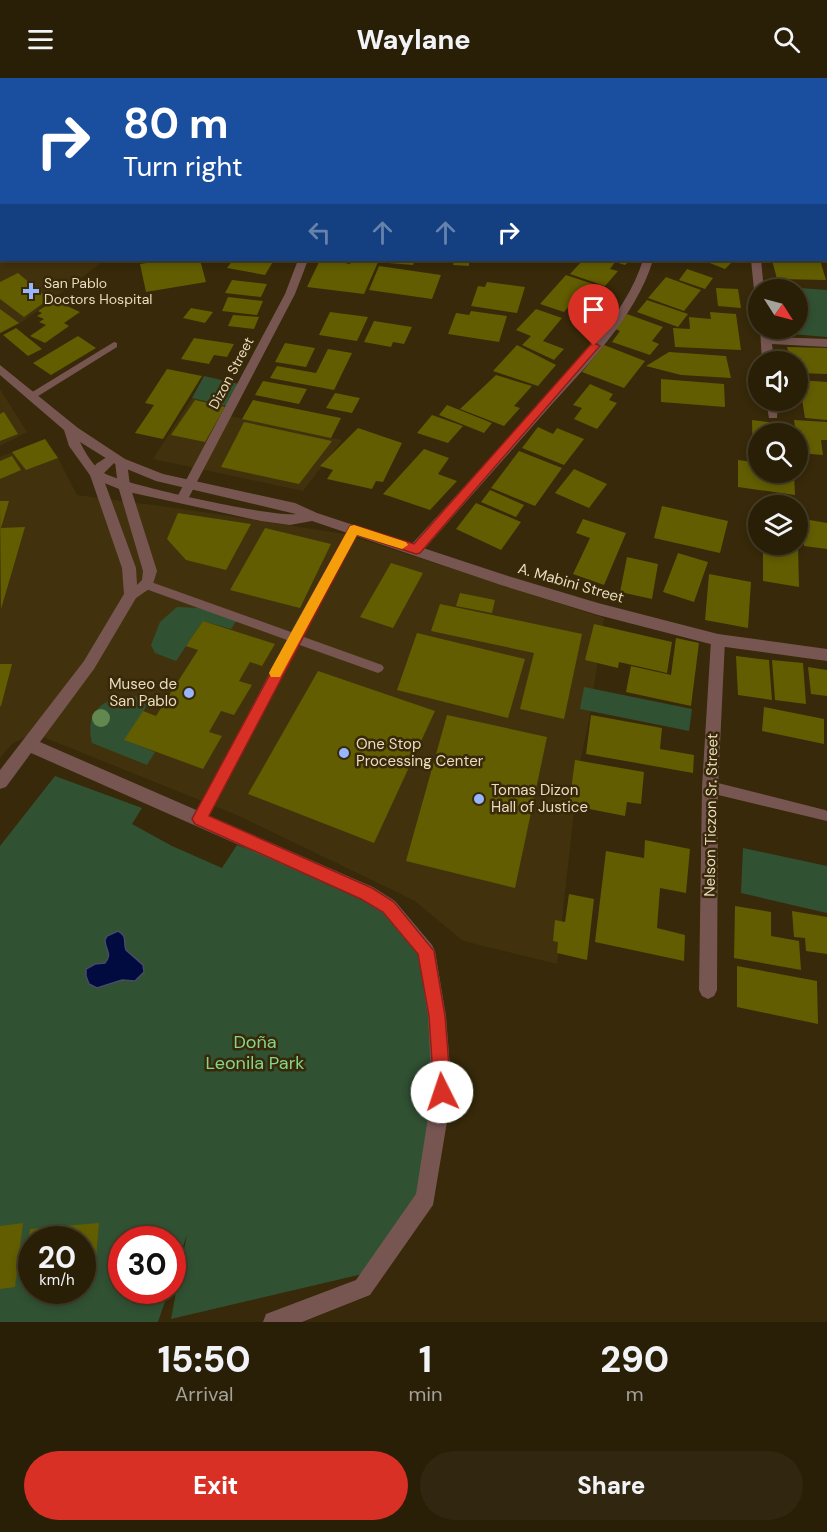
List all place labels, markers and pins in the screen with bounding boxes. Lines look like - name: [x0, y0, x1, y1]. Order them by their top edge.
- place label: San Pablo Doctors Hospital: [44, 274, 153, 308]
- marker: San Pablo Doctors Hospital: [22, 282, 40, 300]
- pin: [568, 284, 619, 346]
- place label: Museo de San Pablo: [109, 674, 177, 711]
- marker: Museo de San Pablo: [182, 686, 196, 700]
- place label: One Stop Processing Center: [356, 734, 484, 771]
- marker: One Stop Processing Center: [337, 746, 351, 760]
- place label: Tomas Dizon Hall of Justice: [491, 780, 588, 817]
- marker: Tomas Dizon Hall of Justice: [472, 792, 486, 806]

